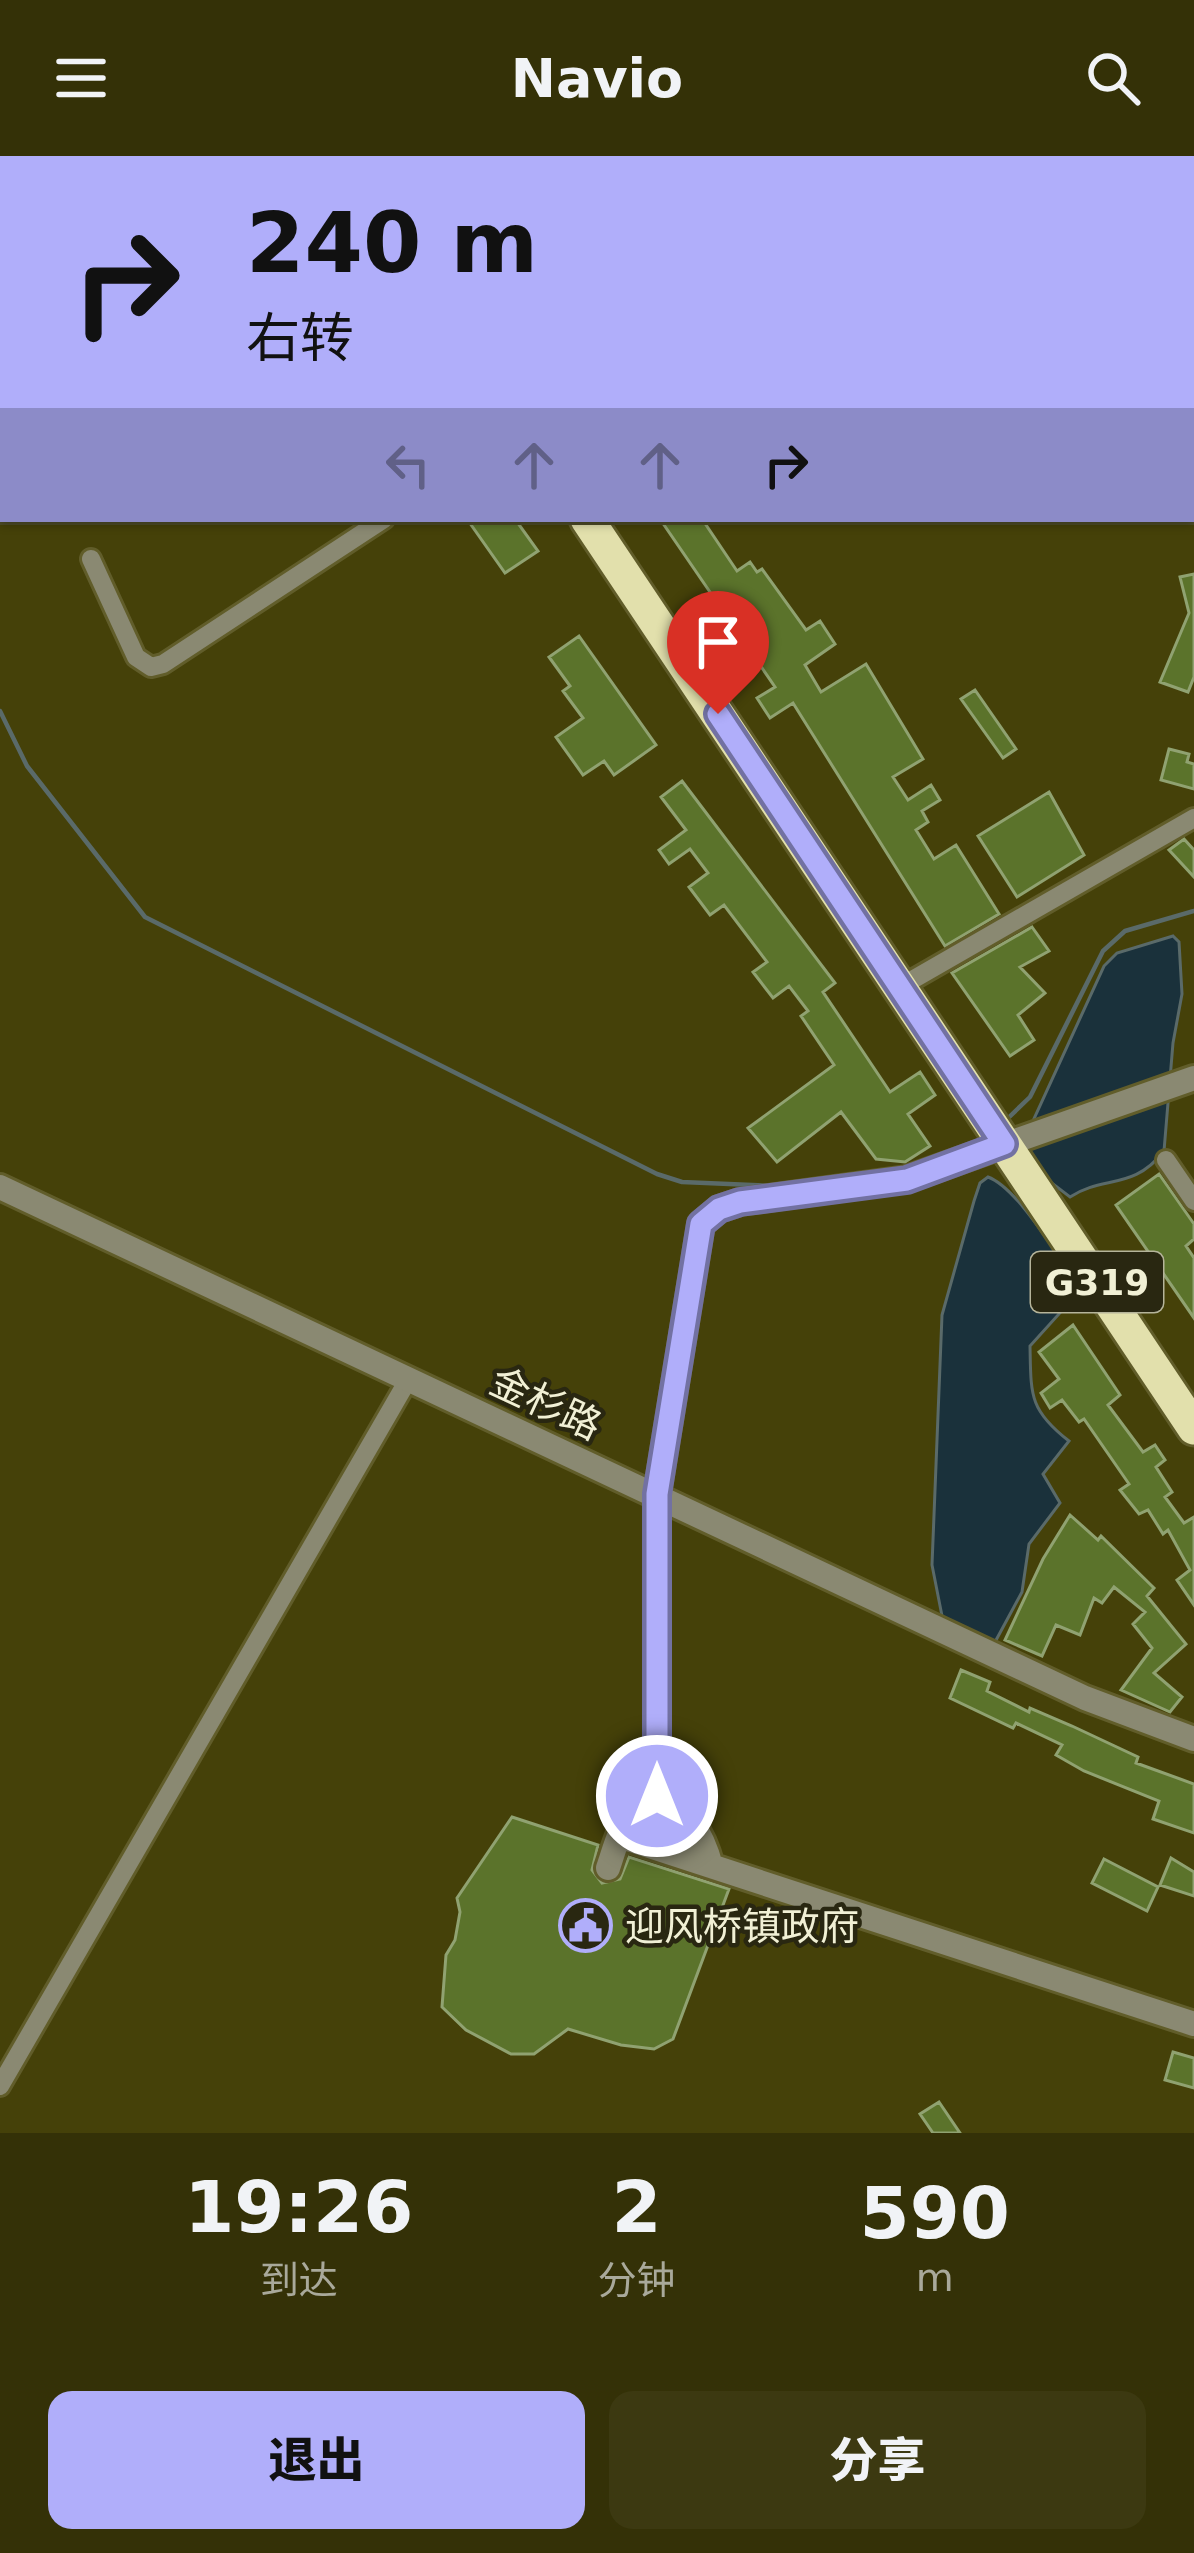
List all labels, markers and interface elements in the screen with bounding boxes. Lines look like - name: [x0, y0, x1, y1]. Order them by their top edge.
- icon: menu: [48, 45, 114, 111]
- icon: search: [1080, 45, 1146, 111]
- text: Navio: [511, 47, 683, 110]
- text: 240 m: [246, 194, 538, 292]
- icon: right: [48, 204, 204, 360]
- text: 右转: [246, 307, 354, 370]
- icon: left: [375, 432, 441, 498]
- icon: ahead: [501, 432, 567, 498]
- icon: ahead: [627, 432, 693, 498]
- icon: right: [753, 432, 819, 498]
- pin: [667, 591, 769, 714]
- icon: arrive: [685, 609, 751, 675]
- road number: G319: [1031, 1252, 1163, 1312]
- street label: 金杉路: [483, 1358, 608, 1449]
- position arrow: [594, 1733, 720, 1859]
- public building icon: 迎风桥镇政府: [558, 1898, 614, 1954]
- place label: 迎风桥镇政府: [625, 1904, 859, 1949]
- text: 19:26: [184, 2165, 413, 2249]
- text: 2: [611, 2165, 662, 2249]
- text: 590: [860, 2171, 1010, 2255]
- text: m: [916, 2255, 954, 2300]
- text: 到达: [260, 2258, 338, 2303]
- text: 分钟: [597, 2258, 675, 2303]
- button: 退出: [48, 2391, 585, 2529]
- button: 分享: [609, 2391, 1146, 2529]

